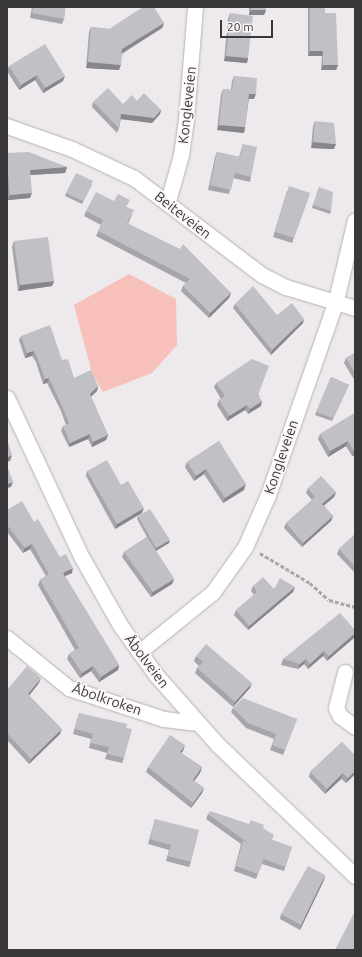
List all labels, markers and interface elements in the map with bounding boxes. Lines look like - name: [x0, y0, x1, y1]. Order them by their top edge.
- scale bar: [222, 12, 275, 38]
- text: 20 m: [227, 20, 254, 33]
- street label: Kongleveien: [175, 66, 199, 144]
- street label: Beiteveien: [151, 188, 215, 242]
- street label: Kongleveien: [260, 418, 302, 496]
- street label: Åbolveien: [121, 631, 173, 691]
- street label: Åbolkroken: [70, 679, 144, 719]

